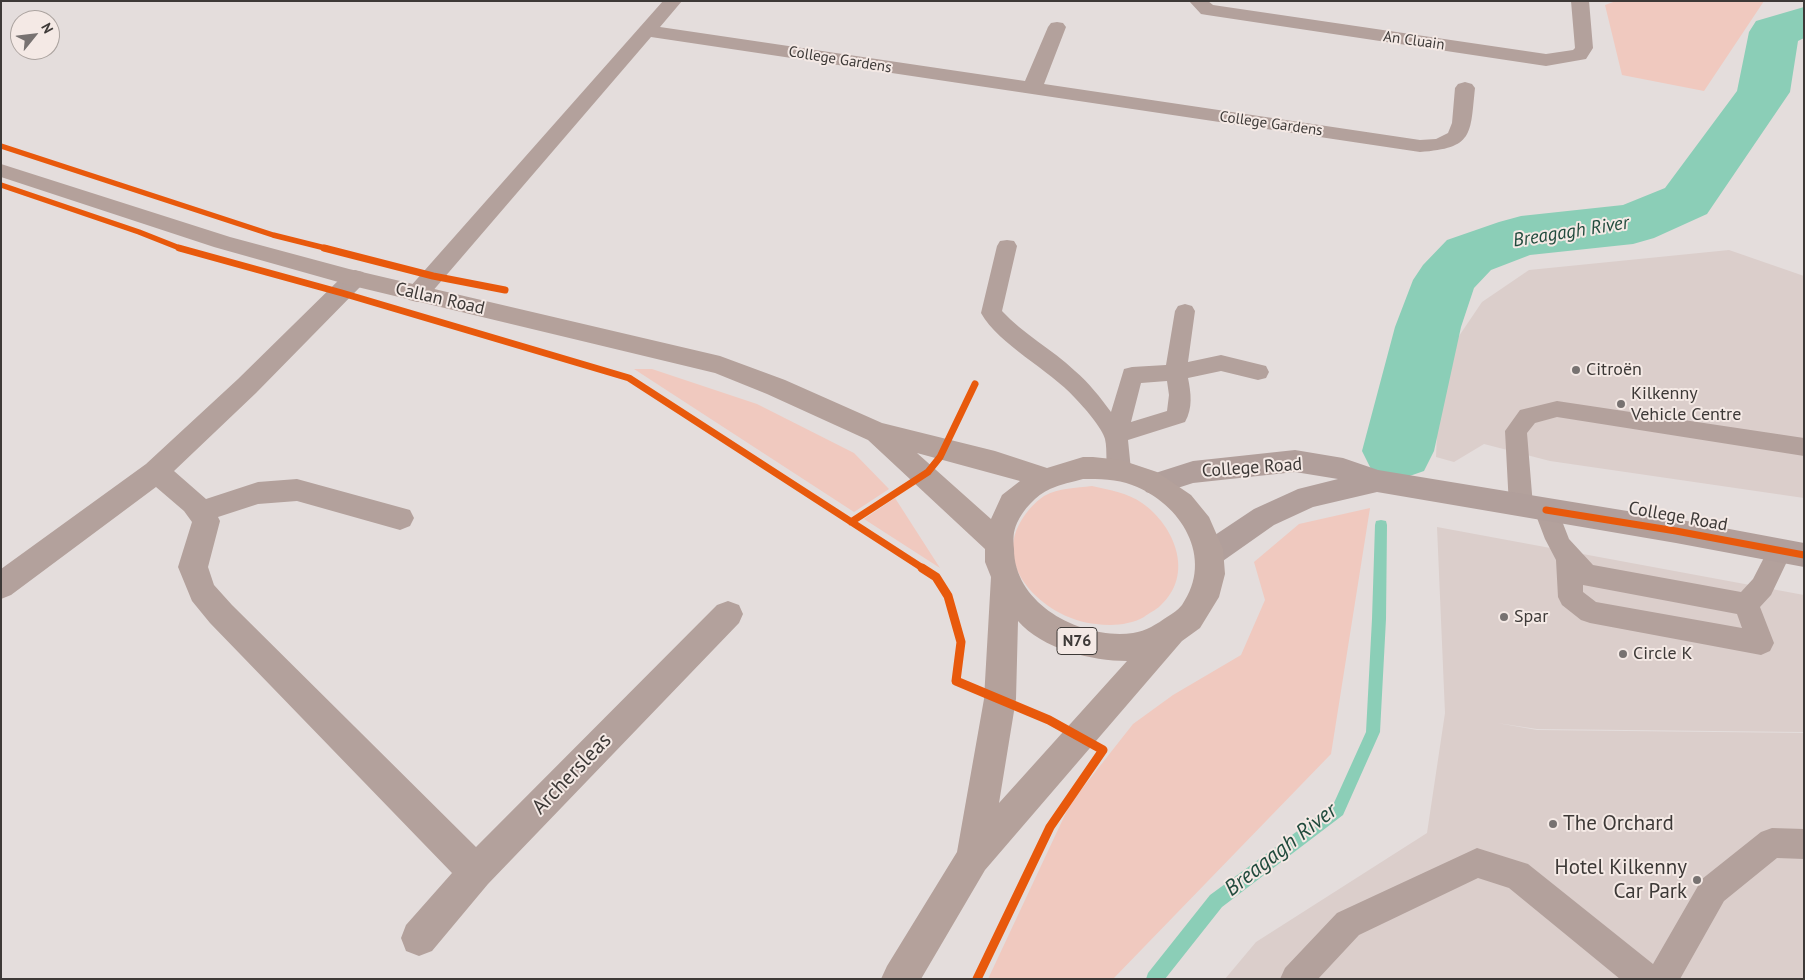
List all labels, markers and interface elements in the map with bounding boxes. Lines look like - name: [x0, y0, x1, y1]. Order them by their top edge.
- north arrow: [10, 10, 60, 60]
- text: N: [37, 20, 57, 37]
- street label: An Cluain: [1382, 28, 1446, 54]
- street label: College Gardens: [787, 43, 893, 77]
- street label: College Gardens: [1218, 108, 1324, 140]
- water label: Breagagh River: [1511, 212, 1631, 252]
- street label: Callan Road: [393, 278, 487, 320]
- place label: Citroën: [1586, 359, 1642, 381]
- marker: Citroën: [1570, 364, 1582, 376]
- place label: Kilkenny Vehicle Centre: [1631, 383, 1741, 426]
- marker: Kilkenny Vehicle Centre: [1615, 398, 1627, 410]
- street label: College Road: [1201, 454, 1303, 482]
- street label: College Road: [1627, 498, 1729, 536]
- place label: Spar: [1514, 606, 1548, 628]
- marker: Spar: [1498, 611, 1510, 623]
- road number: N76: [1057, 627, 1097, 654]
- place label: Circle K: [1633, 643, 1693, 665]
- marker: Circle K: [1617, 648, 1629, 660]
- street label: Archersleas: [527, 728, 617, 820]
- water label: Breagagh River: [1220, 798, 1342, 902]
- place label: The Orchard: [1563, 811, 1674, 837]
- marker: The Orchard: [1547, 818, 1559, 830]
- place label: Hotel Kilkenny Car Park: [1555, 855, 1687, 905]
- marker: Hotel Kilkenny Car Park: [1691, 874, 1703, 886]

